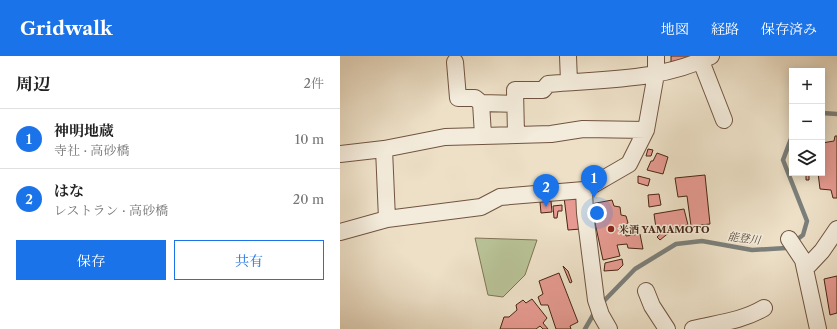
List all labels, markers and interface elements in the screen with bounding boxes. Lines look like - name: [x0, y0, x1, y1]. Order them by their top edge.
- text: Gridwalk: [20, 17, 113, 40]
- text: 地図: [661, 20, 689, 38]
- text: 経路: [711, 20, 739, 38]
- text: 保存済み: [761, 20, 817, 38]
- map controls: [789, 68, 825, 176]
- button: +: [789, 68, 825, 104]
- text: 周辺: [16, 74, 50, 94]
- text: 2件: [304, 75, 324, 91]
- button: −: [789, 104, 825, 140]
- text: 神明地蔵: [54, 121, 114, 140]
- text: 1: [26, 131, 32, 147]
- text: 10 m: [295, 131, 324, 147]
- button: layers: [789, 140, 825, 176]
- text: 寺社 · 高砂橋: [54, 142, 130, 158]
- pin: 1: [581, 165, 607, 198]
- pin: 2: [533, 174, 559, 207]
- text: はな: [54, 181, 84, 200]
- text: 2: [25, 191, 33, 207]
- text: 20 m: [293, 191, 324, 207]
- text: レストラン · 高砂橋: [54, 202, 168, 218]
- your location: [587, 203, 607, 223]
- place label: 米酒 YAMAMOTO: [619, 223, 710, 236]
- marker: 米酒 YAMAMOTO: [606, 224, 616, 234]
- water label: 能登川: [727, 229, 762, 247]
- button: 保存: [16, 240, 166, 280]
- button: 共有: [174, 240, 324, 280]

